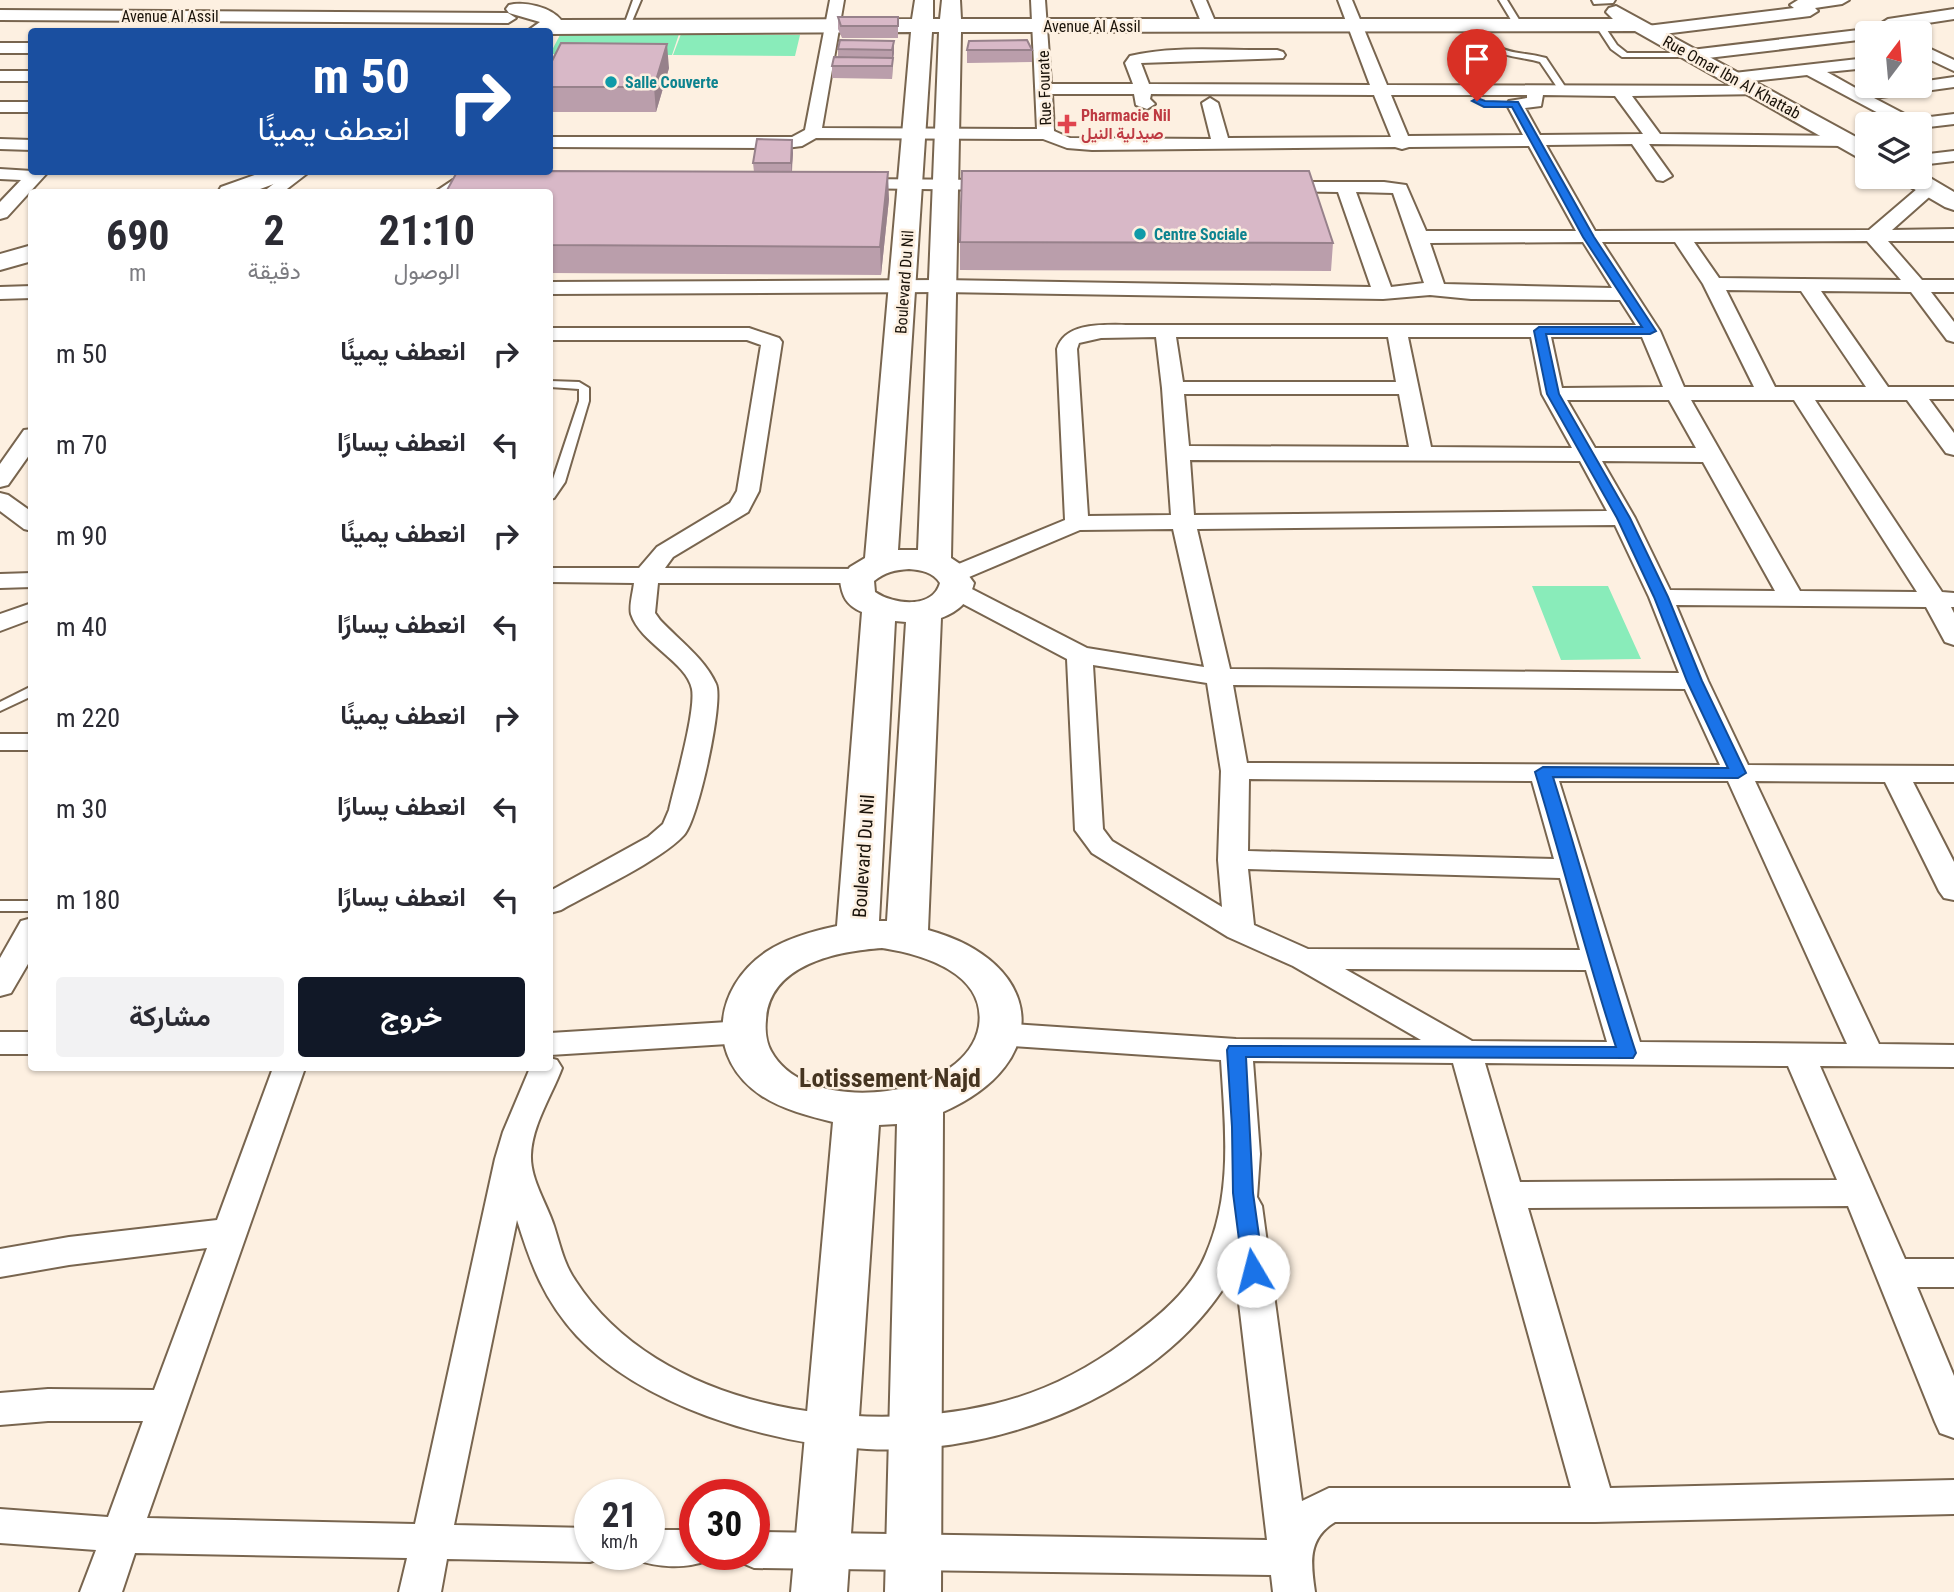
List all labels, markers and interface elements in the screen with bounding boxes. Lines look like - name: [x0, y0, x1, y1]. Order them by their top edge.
- street label: Avenue Al Assil: [121, 7, 219, 26]
- street label: Avenue Al Assil: [1043, 17, 1141, 36]
- north arrow: [1855, 21, 1932, 98]
- map controls: [1855, 21, 1932, 189]
- pin: [1447, 29, 1507, 101]
- street label: Rue Omar Ibn Al Khattab: [1660, 32, 1804, 123]
- icon: arrive: [1458, 40, 1496, 78]
- text: 50 m: [313, 48, 410, 105]
- street label: Rue Fourate: [1034, 50, 1055, 126]
- icon: right: [434, 56, 525, 147]
- place label: Salle Couverte: [625, 73, 719, 92]
- marker: Salle Couverte: [603, 74, 619, 90]
- place label: Pharmacie Nil صيدلية النيل: [1081, 106, 1171, 143]
- text: انعطف يمينًا: [257, 110, 410, 148]
- button: layers: [1855, 112, 1932, 189]
- marker: Pharmacie Nil صيدلية النيل: [1059, 116, 1075, 132]
- text: 2: [264, 206, 285, 255]
- text: 21:10: [379, 206, 475, 255]
- text: 690: [106, 211, 170, 260]
- place label: Centre Sociale: [1154, 225, 1248, 244]
- marker: Centre Sociale: [1132, 226, 1148, 242]
- street label: Boulevard Du Nil: [891, 229, 918, 335]
- text: دقيقة: [248, 258, 301, 285]
- text: الوصول: [394, 258, 460, 285]
- text: m: [129, 260, 146, 287]
- icon: right: [487, 335, 525, 373]
- text: انعطف يمينًا: [340, 336, 466, 366]
- text: 50 m: [56, 339, 107, 369]
- icon: left: [487, 426, 525, 464]
- text: انعطف يسارًا: [337, 427, 466, 457]
- text: 70 m: [56, 430, 107, 460]
- icon: right: [487, 517, 525, 555]
- text: انعطف يمينًا: [340, 518, 466, 548]
- text: 90 m: [56, 521, 107, 551]
- icon: left: [487, 608, 525, 646]
- text: انعطف يسارًا: [337, 609, 466, 639]
- text: 40 m: [56, 612, 107, 642]
- icon: right: [487, 699, 525, 737]
- text: انعطف يمينًا: [340, 700, 466, 730]
- text: 220 m: [56, 703, 120, 733]
- icon: left: [487, 790, 525, 828]
- text: انعطف يسارًا: [337, 791, 466, 821]
- text: 30 m: [56, 794, 107, 824]
- street label: Boulevard Du Nil: [848, 794, 879, 918]
- icon: left: [487, 881, 525, 919]
- text: انعطف يسارًا: [337, 882, 466, 912]
- text: 180 m: [56, 885, 120, 915]
- button: مشاركة: [56, 977, 284, 1057]
- button: خروج: [298, 977, 525, 1057]
- district label: Lotissement Najd: [799, 1063, 981, 1093]
- position arrow: [1216, 1234, 1290, 1308]
- speed limit sign: 30: [679, 1479, 770, 1570]
- text: 21: [602, 1495, 637, 1536]
- text: km/h: [601, 1531, 638, 1552]

